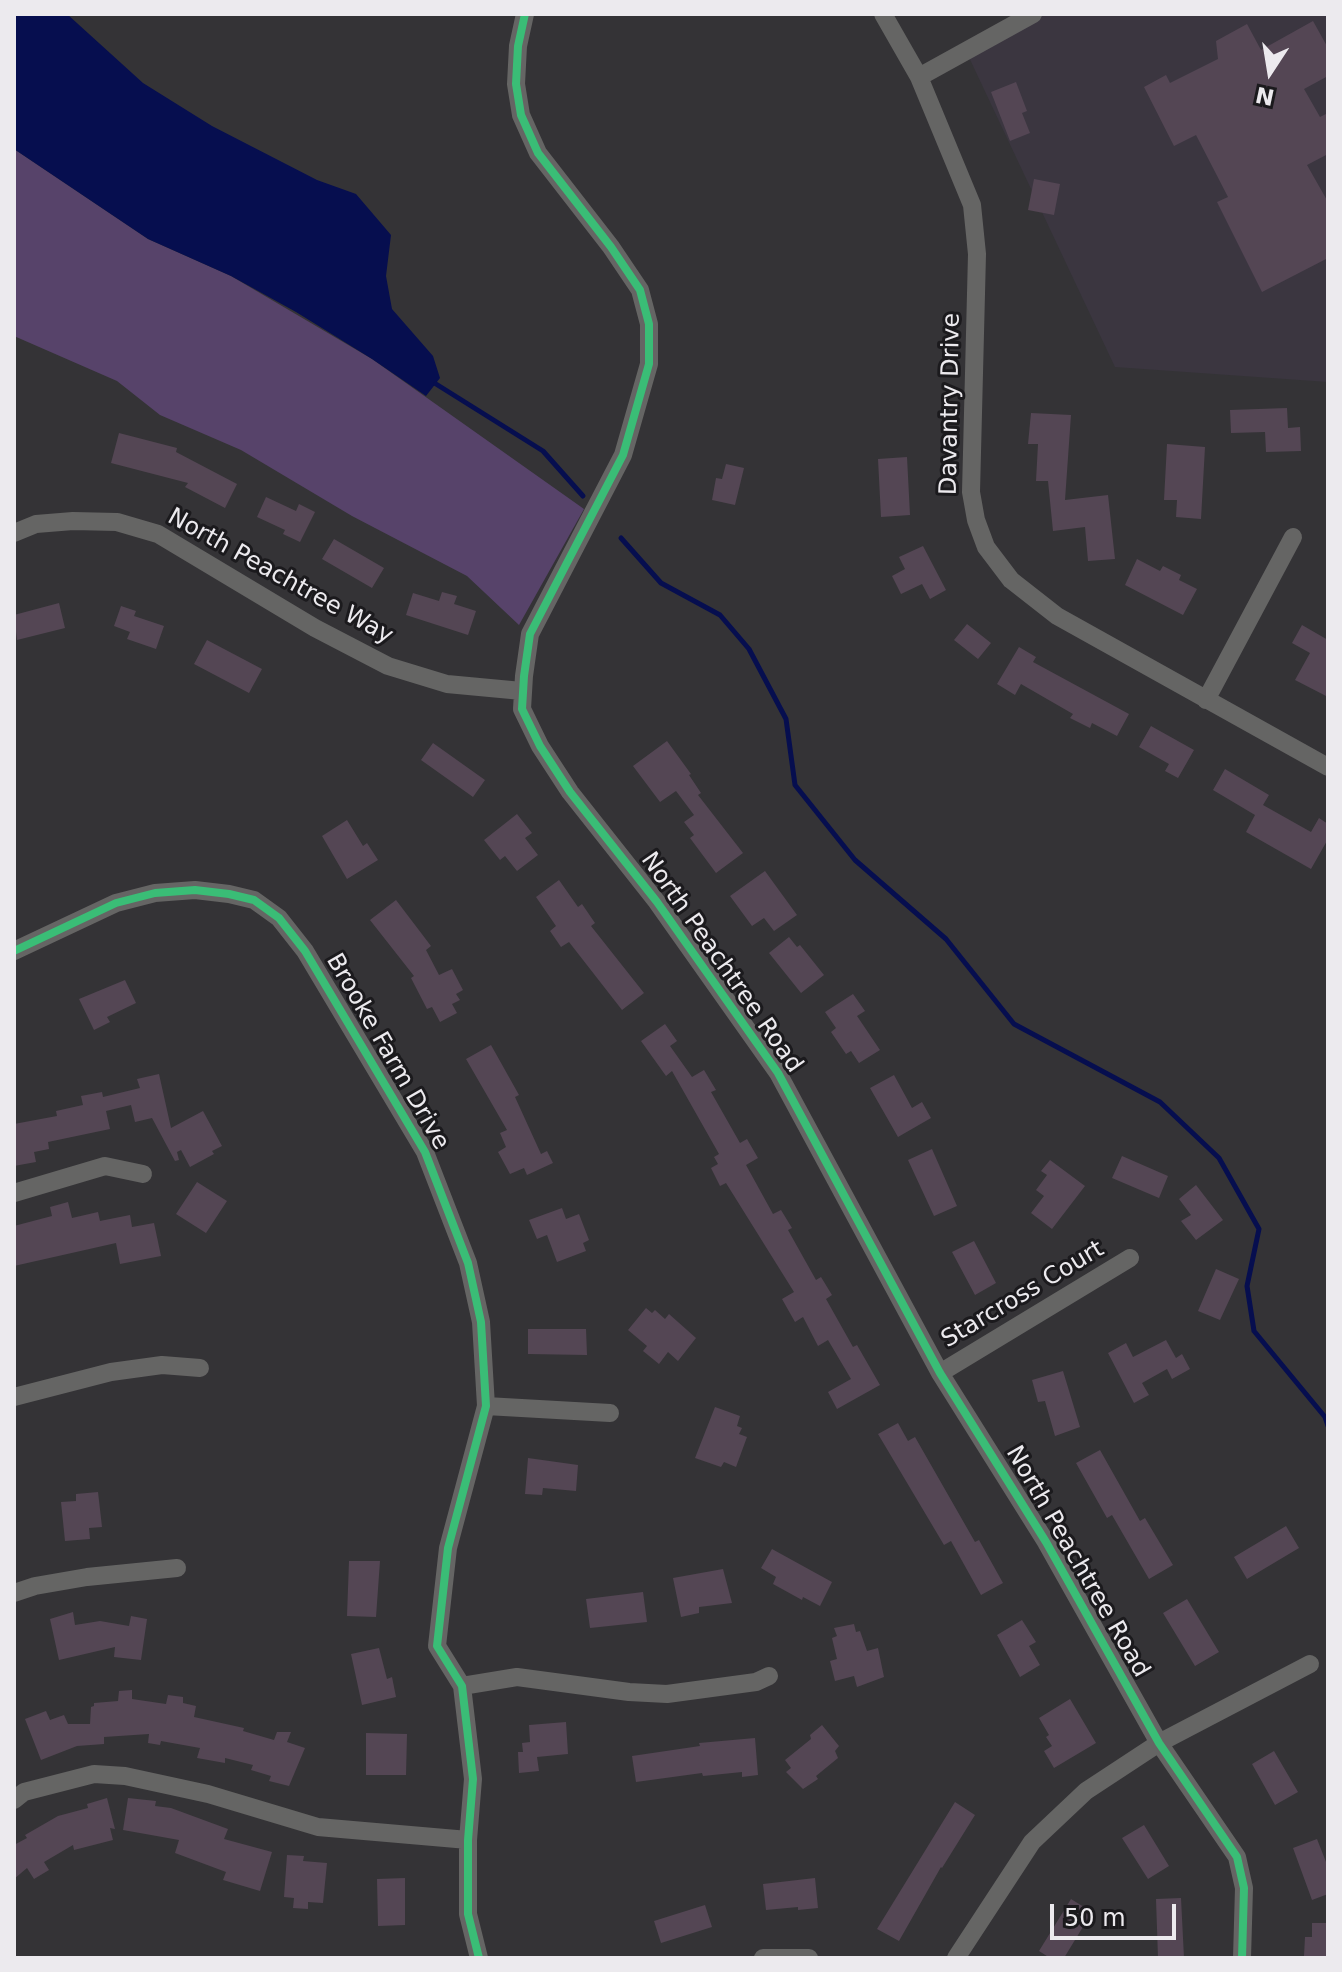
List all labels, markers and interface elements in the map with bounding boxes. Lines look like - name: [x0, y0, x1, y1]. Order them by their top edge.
- north arrow: [1230, 32, 1310, 112]
- text: N: [1253, 82, 1277, 110]
- street label: Davantry Drive: [935, 313, 967, 495]
- street label: North Peachtree Way: [162, 503, 398, 651]
- street label: North Peachtree Road: [634, 847, 808, 1079]
- street label: Brooke Farm Drive: [319, 949, 455, 1155]
- street label: Starcross Court: [937, 1235, 1109, 1355]
- street label: North Peachtree Road: [999, 1441, 1155, 1683]
- scale bar: [1054, 1888, 1180, 1938]
- text: 50 m: [1064, 1904, 1126, 1932]

